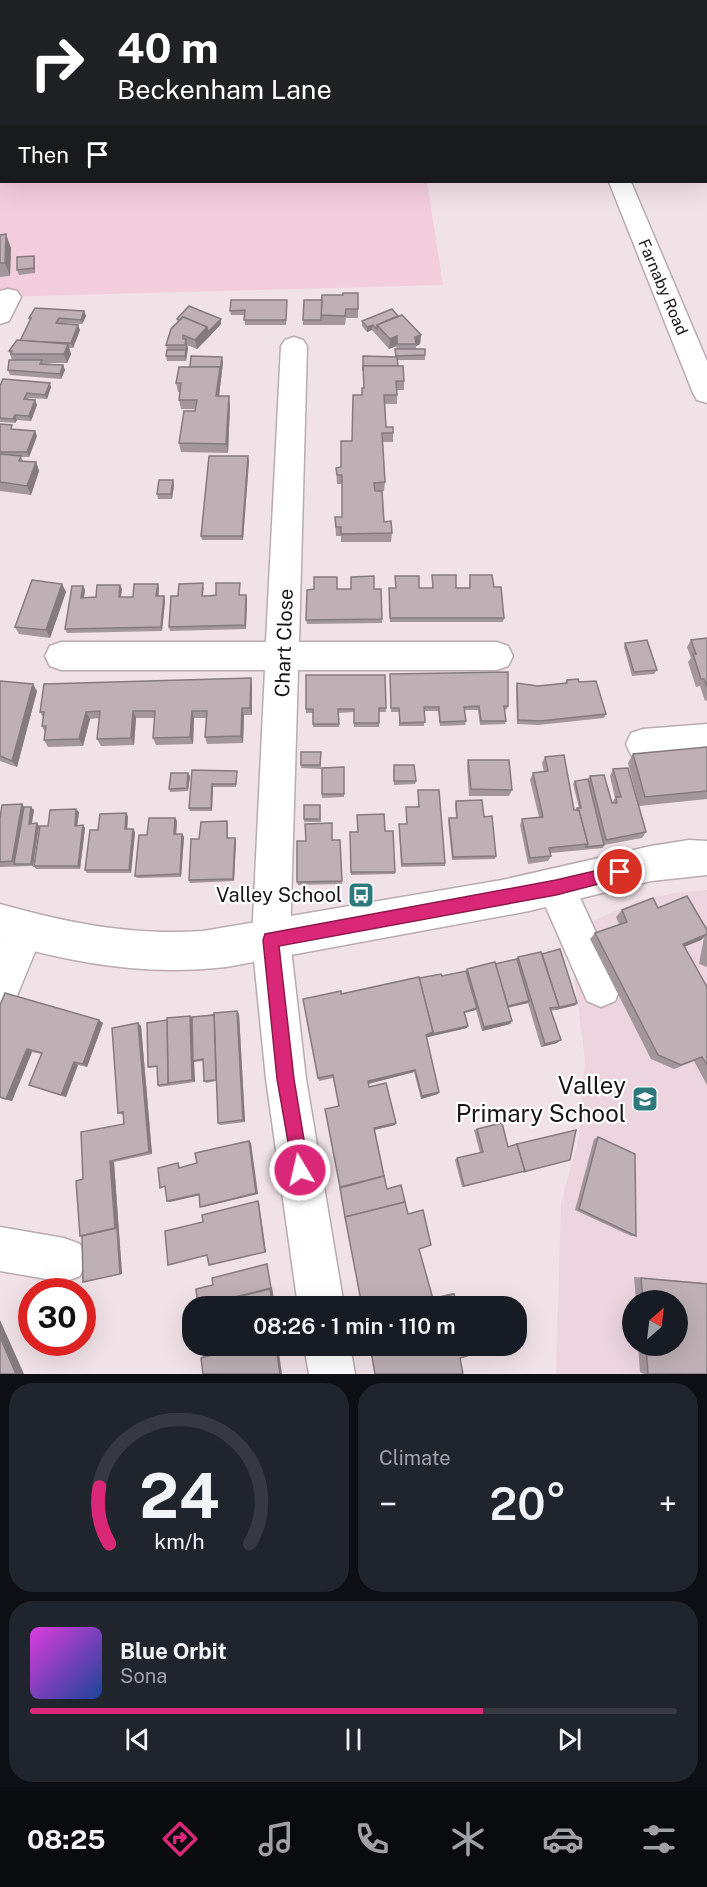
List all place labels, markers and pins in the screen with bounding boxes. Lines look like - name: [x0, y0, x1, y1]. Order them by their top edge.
- pin: [594, 846, 645, 897]
- bus stop icon: Valley School: [346, 880, 376, 910]
- place label: Valley School: [216, 883, 342, 907]
- place label: Valley Primary School: [456, 1071, 626, 1127]
- school or university icon: Valley Primary School: [630, 1084, 660, 1114]

